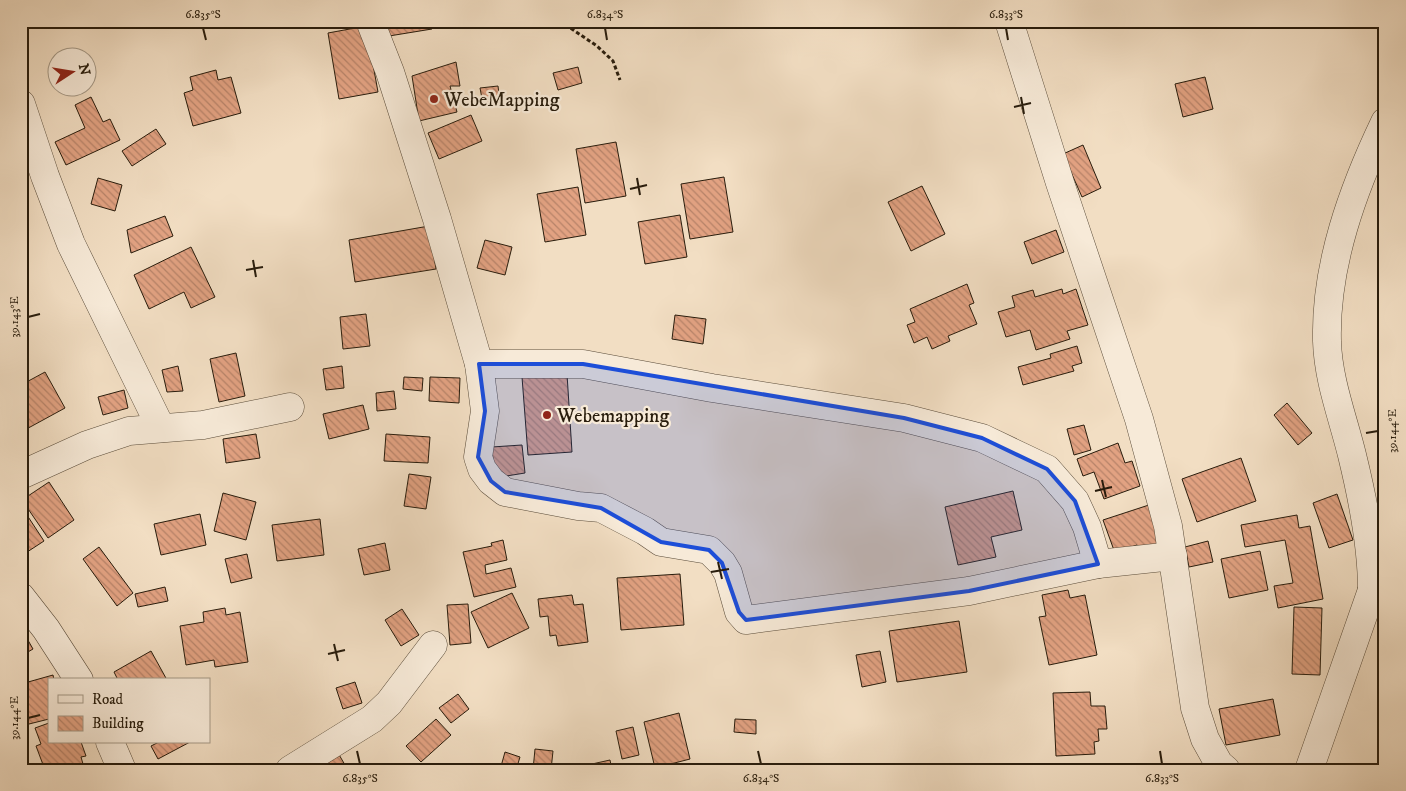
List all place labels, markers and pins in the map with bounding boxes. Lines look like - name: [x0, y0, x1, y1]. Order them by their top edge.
- place label: WebeMapping: [443, 88, 560, 113]
- marker: WebeMapping: [428, 93, 440, 105]
- place label: Webemapping: [556, 404, 670, 429]
- marker: Webemapping: [541, 409, 553, 421]

